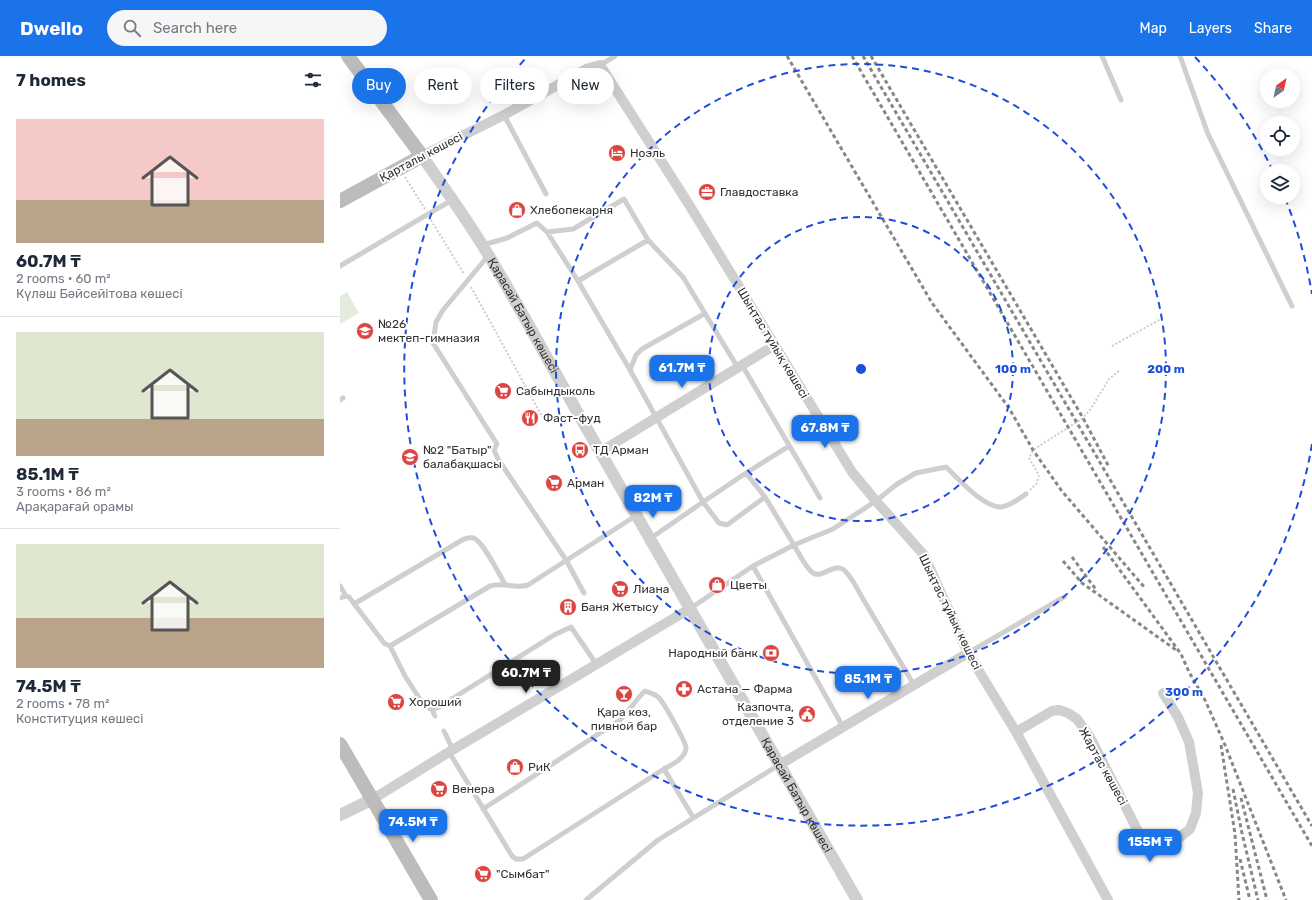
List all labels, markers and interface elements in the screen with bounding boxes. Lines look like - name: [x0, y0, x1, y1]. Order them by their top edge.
- search box: [107, 10, 387, 46]
- text: Dwello: [20, 17, 83, 40]
- icon: search: [121, 17, 143, 39]
- text: Search here: [153, 19, 237, 37]
- text: Map: [1140, 20, 1167, 37]
- text: Layers: [1189, 20, 1232, 37]
- text: Share: [1254, 20, 1292, 37]
- chip: Buy: [352, 68, 406, 104]
- chip: Rent: [414, 68, 472, 104]
- chip: Filters: [480, 68, 549, 104]
- chip: New: [557, 68, 614, 104]
- north arrow: [1260, 68, 1300, 108]
- map controls: [1260, 68, 1300, 204]
- icon: filters: [302, 69, 324, 91]
- text: 7 homes: [16, 70, 86, 90]
- button: locate: [1260, 116, 1300, 156]
- street label: Қарталы көшесі: [377, 129, 465, 185]
- hotel icon: Ноэль: [607, 143, 627, 163]
- icon: home: [134, 145, 206, 217]
- place label: Ноэль: [630, 146, 665, 160]
- button: layers: [1260, 164, 1300, 204]
- office icon: Главдоставка: [697, 182, 717, 202]
- place label: Главдоставка: [720, 185, 798, 199]
- shop icon: Хлебопекарня: [507, 200, 527, 220]
- place label: Хлебопекарня: [530, 203, 613, 217]
- text: 60.7M ₸: [16, 251, 81, 271]
- street label: Қарасай Батыр көшесі: [485, 255, 561, 376]
- text: 2 rooms · 60 m²: [16, 271, 111, 286]
- street label: Шыңтас тұйық көшесі: [734, 285, 812, 401]
- text: Күләш Бәйсейітова көшесі: [16, 286, 183, 301]
- place label: №26 мектеп-гимназия: [378, 317, 480, 345]
- school or university icon: №26 мектеп-гимназия: [355, 321, 375, 341]
- pin: 61.7M ₸: [645, 355, 719, 389]
- icon: home: [134, 358, 206, 430]
- text: 61.7M ₸: [658, 360, 706, 375]
- centre of rings: [854, 362, 868, 376]
- text: 100 m: [995, 362, 1031, 376]
- text: 200 m: [1147, 362, 1185, 376]
- supermarket icon: Сабындыколь: [493, 381, 513, 401]
- place label: Сабындыколь: [516, 384, 595, 398]
- restaurant icon: Фаст-фуд: [520, 408, 540, 428]
- place label: Фаст-фуд: [543, 411, 601, 425]
- pin: 67.8M ₸: [788, 415, 862, 449]
- text: 67.8M ₸: [801, 420, 849, 435]
- bus stop icon: ТД Арман: [570, 440, 590, 460]
- place label: №2 "Батыр" балабақшасы: [423, 443, 502, 471]
- place label: ТД Арман: [593, 443, 649, 457]
- school or university icon: №2 "Батыр" балабақшасы: [400, 447, 420, 467]
- text: 85.1M ₸: [16, 464, 79, 484]
- supermarket icon: Арман: [544, 473, 564, 493]
- place label: Арман: [567, 476, 604, 490]
- text: 3 rooms · 86 m²: [16, 484, 111, 499]
- pin: 82M ₸: [625, 485, 681, 519]
- text: 82M ₸: [634, 490, 672, 505]
- text: Арақарағай орамы: [16, 499, 133, 514]
- street label: Шыңтас тұйық көшесі: [916, 552, 984, 672]
- icon: home: [134, 570, 206, 642]
- shop icon: Цветы: [707, 575, 727, 595]
- place label: Цветы: [730, 578, 767, 592]
- supermarket icon: Лиана: [610, 579, 630, 599]
- place label: Лиана: [633, 582, 669, 596]
- building icon: Баня Жетысу: [558, 597, 578, 617]
- place label: Баня Жетысу: [581, 600, 659, 614]
- bank icon: Народный банк: [761, 643, 781, 663]
- place label: Народный банк: [668, 646, 759, 660]
- pin: 60.7M ₸: [489, 660, 563, 694]
- text: 60.7M ₸: [501, 665, 551, 680]
- pin: 85.1M ₸: [831, 666, 905, 700]
- text: 85.1M ₸: [844, 671, 892, 686]
- text: 74.5M ₸: [16, 676, 81, 696]
- pharmacy icon: Астана — Фарма: [674, 679, 694, 699]
- place label: Астана — Фарма: [697, 682, 792, 696]
- bar icon: Қара көз, пивной бар: [614, 684, 634, 704]
- text: 300 m: [1165, 685, 1203, 699]
- supermarket icon: Хороший: [386, 692, 406, 712]
- place label: Хороший: [409, 695, 462, 709]
- text: 2 rooms · 78 m²: [16, 696, 110, 711]
- place label: Казпочта, отделение 3: [722, 700, 794, 728]
- public building icon: Казпочта, отделение 3: [797, 704, 817, 724]
- place label: Қара көз, пивной бар: [591, 705, 657, 733]
- text: Конституция көшесі: [16, 711, 143, 726]
- street label: Жартас көшесі: [1076, 725, 1130, 808]
- street label: Қарасай Батыр көшесі: [758, 735, 835, 855]
- shop icon: РиК: [505, 757, 525, 777]
- place label: РиК: [528, 760, 551, 774]
- supermarket icon: Венера: [429, 779, 449, 799]
- place label: Венера: [452, 782, 495, 796]
- pin: 74.5M ₸: [376, 809, 450, 843]
- text: 74.5M ₸: [388, 814, 438, 829]
- pin: 155M ₸: [1117, 829, 1183, 863]
- text: 155M ₸: [1128, 834, 1172, 849]
- supermarket icon: "Сымбат": [473, 864, 493, 884]
- place label: "Сымбат": [496, 867, 549, 881]

